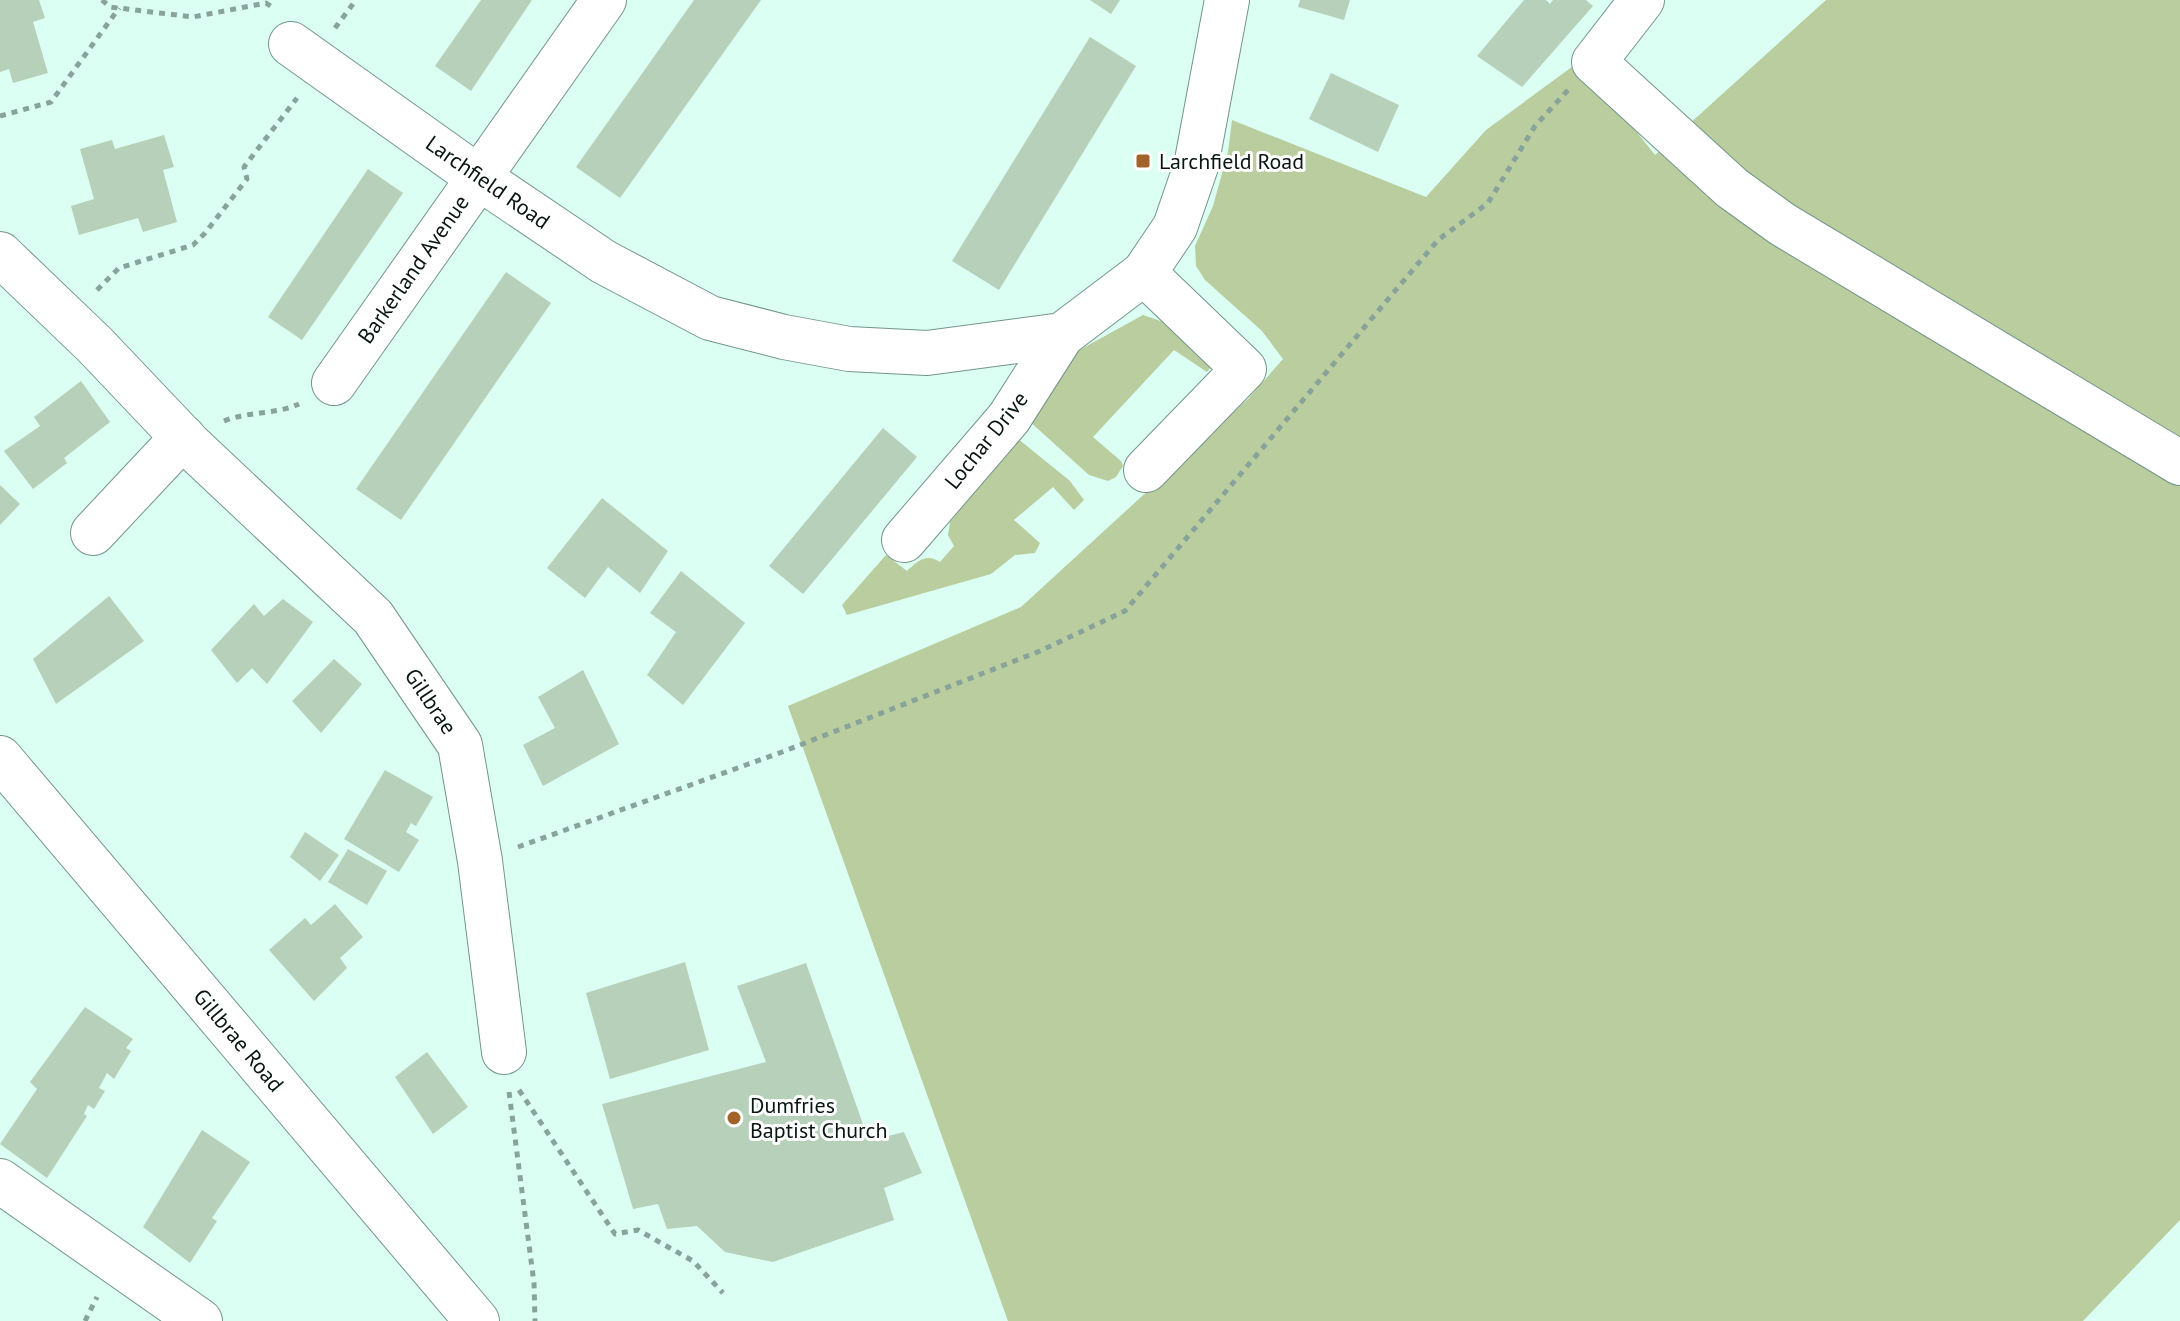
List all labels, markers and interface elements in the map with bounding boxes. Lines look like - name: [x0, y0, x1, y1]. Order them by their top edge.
- street label: Larchfield Road: [421, 129, 555, 235]
- place label: Larchfield Road: [1159, 147, 1304, 175]
- marker: Larchfield Road: [1134, 152, 1152, 170]
- street label: Barkerland Avenue: [351, 189, 475, 349]
- street label: Lochar Drive: [938, 386, 1034, 494]
- street label: Gillbrae: [399, 663, 463, 739]
- street label: Gillbrae Road: [188, 983, 290, 1097]
- place label: Dumfries Baptist Church: [750, 1091, 888, 1144]
- marker: Dumfries Baptist Church: [725, 1109, 743, 1127]

